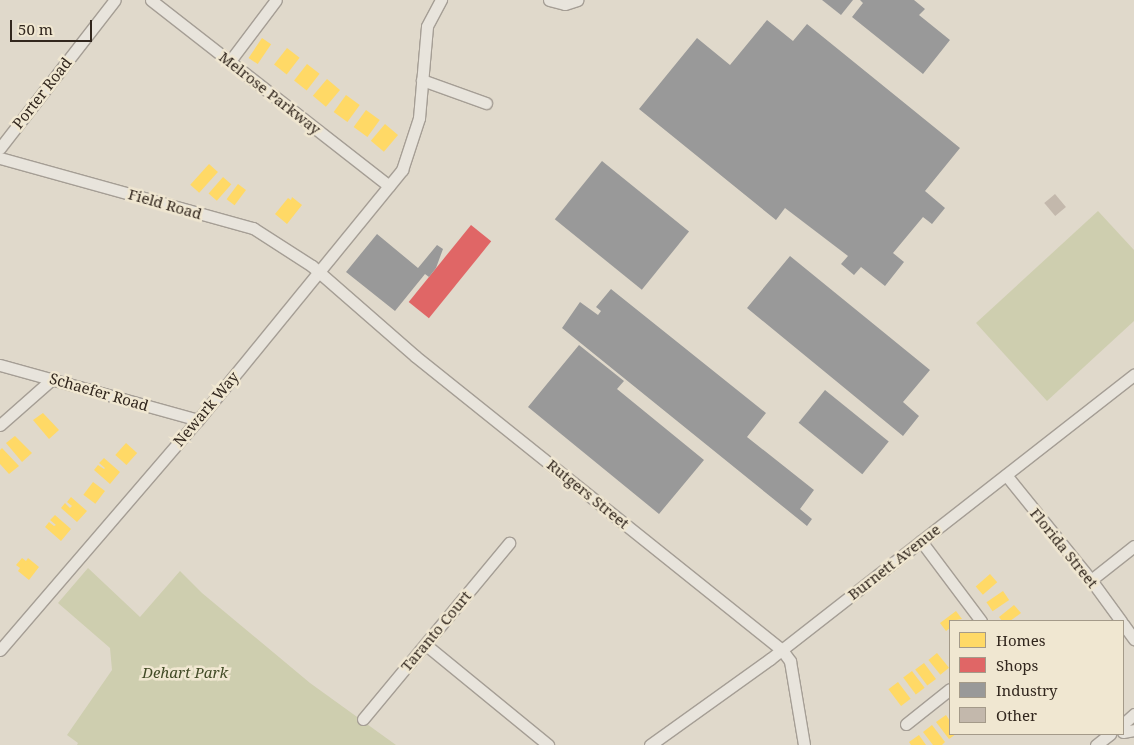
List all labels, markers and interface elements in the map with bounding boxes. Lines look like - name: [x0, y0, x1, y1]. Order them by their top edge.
- scale bar: [12, 10, 95, 42]
- text: 50 m: [18, 19, 53, 39]
- street label: Melrose Parkway: [216, 48, 324, 138]
- street label: Porter Road: [9, 54, 75, 132]
- street label: Field Road: [126, 185, 204, 223]
- street label: Newark Way: [170, 368, 242, 450]
- street label: Schaefer Road: [47, 369, 151, 415]
- street label: Rutgers Street: [543, 455, 633, 533]
- street label: Florida Street: [1026, 504, 1102, 592]
- street label: Burnett Avenue: [844, 520, 944, 604]
- street label: Taranto Court: [397, 587, 475, 675]
- legend: [949, 620, 1124, 735]
- text: Homes: [996, 630, 1046, 650]
- text: Shops: [996, 655, 1038, 675]
- park label: Dehart Park: [142, 664, 228, 682]
- text: Industry: [996, 680, 1058, 700]
- text: Other: [996, 705, 1037, 725]

